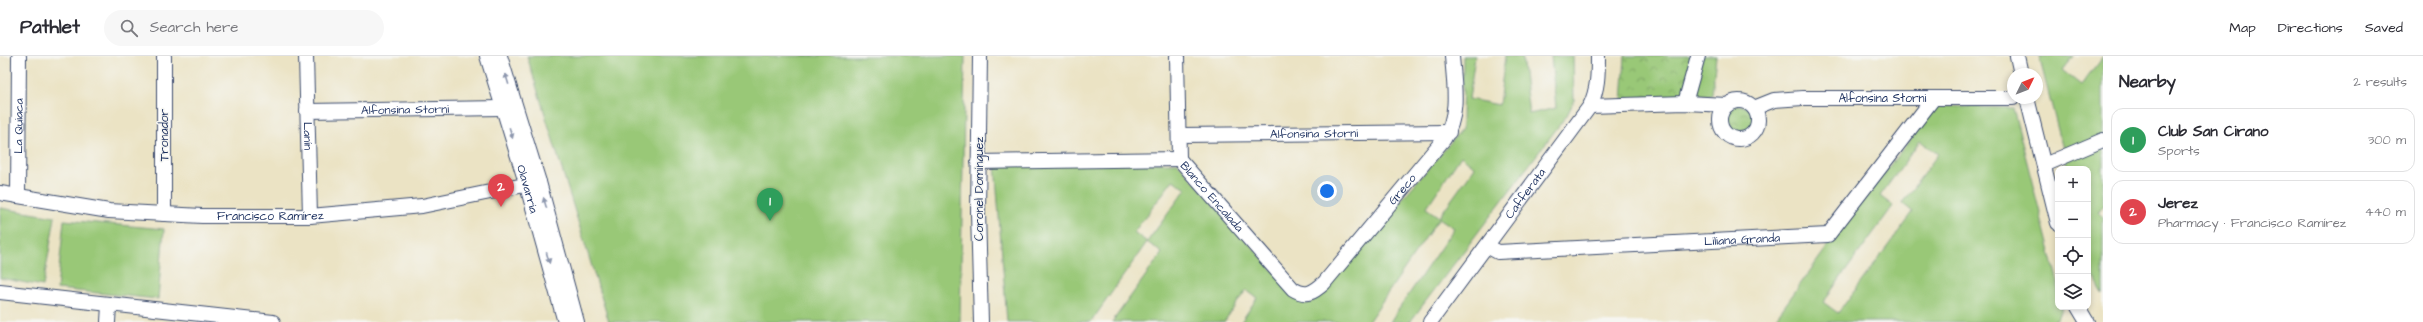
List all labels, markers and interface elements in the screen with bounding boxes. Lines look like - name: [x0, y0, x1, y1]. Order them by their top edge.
- search box: [104, 10, 384, 46]
- text: Pathlet: [20, 14, 80, 41]
- icon: search: [118, 17, 140, 39]
- text: Search here: [150, 17, 238, 38]
- text: Map: [2229, 18, 2256, 38]
- text: Directions: [2278, 18, 2343, 38]
- text: Saved: [2365, 18, 2403, 38]
- north arrow: [2007, 68, 2043, 104]
- text: Nearby: [2119, 70, 2176, 94]
- one-way arrow: [504, 73, 510, 85]
- text: 2 results: [2353, 73, 2407, 91]
- street label: Alfonsina Storni: [1838, 90, 1927, 107]
- street label: La Quiaca: [10, 98, 27, 154]
- street label: Alfonsina Storni: [361, 100, 449, 119]
- street label: Tronador: [156, 108, 173, 161]
- text: Club San Cirano: [2158, 121, 2269, 142]
- street label: Lanín: [299, 122, 317, 150]
- street label: Alfonsina Storni: [1270, 125, 1358, 142]
- one-way arrow: [508, 128, 514, 140]
- text: 1: [2132, 131, 2134, 149]
- text: 300 m: [2368, 131, 2406, 149]
- street label: Coronel Domínguez: [971, 137, 989, 241]
- text: Sports: [2158, 142, 2200, 160]
- street label: Blanco Encalada: [1176, 158, 1248, 236]
- street label: Olavarría: [512, 163, 543, 215]
- street label: Cafferata: [1501, 165, 1550, 222]
- map controls: [2055, 166, 2091, 310]
- button: +: [2055, 166, 2091, 202]
- street label: Greco: [1384, 170, 1420, 208]
- pin: 2: [488, 174, 514, 207]
- your location: [1317, 181, 1337, 201]
- pin: 1: [757, 188, 783, 221]
- text: Jerez: [2158, 193, 2198, 214]
- one-way arrow: [542, 197, 548, 209]
- button: −: [2055, 202, 2091, 238]
- text: 2: [2129, 203, 2137, 221]
- text: 440 m: [2365, 203, 2406, 221]
- street label: Francisco Ramírez: [217, 206, 324, 225]
- text: Pharmacy · Francisco Ramírez: [2158, 214, 2346, 232]
- street label: Liliana Granda: [1704, 229, 1781, 250]
- button: locate: [2055, 238, 2091, 274]
- one-way arrow: [545, 252, 551, 264]
- button: layers: [2055, 274, 2091, 310]

